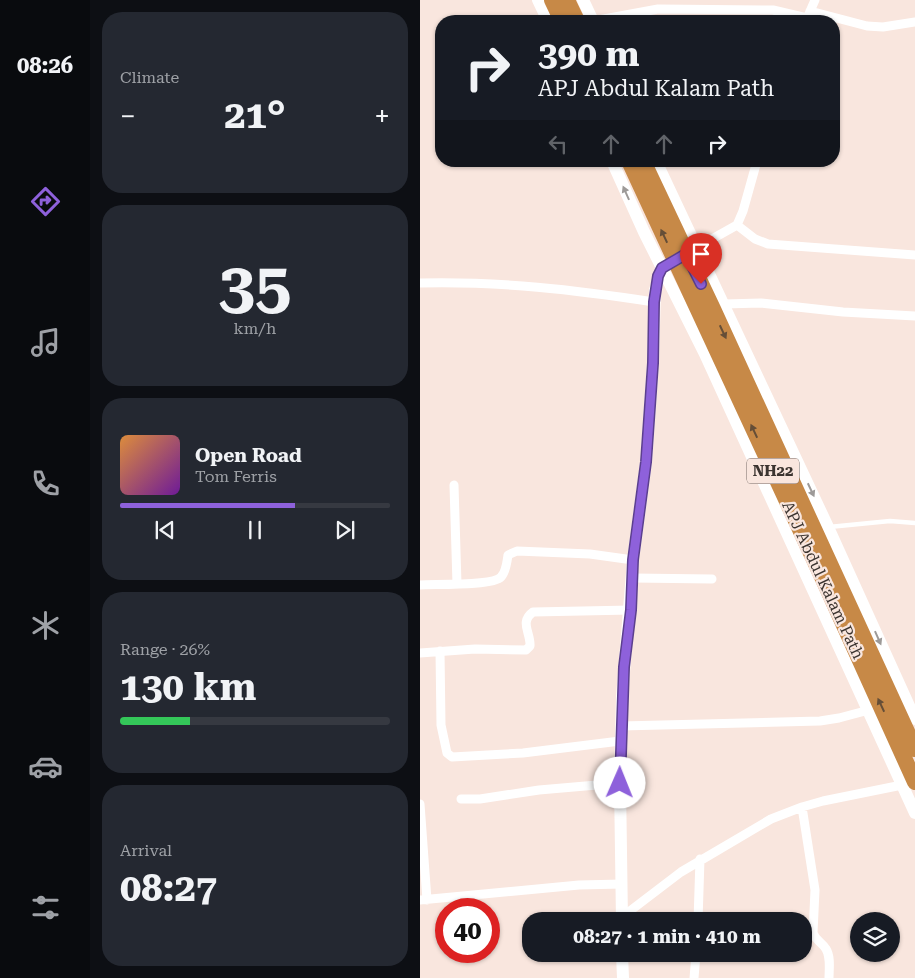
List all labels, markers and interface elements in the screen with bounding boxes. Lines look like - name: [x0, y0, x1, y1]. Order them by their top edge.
- text: 390 m: [538, 34, 639, 75]
- icon: right: [455, 35, 520, 100]
- text: 08:26: [17, 53, 73, 78]
- text: Climate: [120, 68, 179, 87]
- text: APJ Abdul Kalam Path: [538, 76, 774, 101]
- text: 21°: [224, 93, 286, 137]
- text: −: [120, 100, 136, 133]
- text: +: [374, 100, 390, 133]
- icon: left: [544, 130, 572, 158]
- icon: ahead: [597, 130, 625, 158]
- icon: ahead: [650, 130, 678, 158]
- icon: right: [703, 130, 731, 158]
- icon: directions: [28, 184, 63, 219]
- one-way arrow: [622, 185, 630, 200]
- one-way arrow: [659, 228, 668, 243]
- pin: [680, 233, 722, 284]
- icon: arrive: [687, 240, 715, 268]
- text: 35: [219, 248, 291, 324]
- text: km/h: [234, 319, 276, 338]
- icon: music: [28, 325, 63, 360]
- one-way arrow: [720, 325, 728, 339]
- one-way arrow: [750, 424, 758, 438]
- text: Open Road: [195, 444, 302, 467]
- road number: NH22: [747, 458, 799, 484]
- icon: phone: [28, 466, 63, 501]
- text: Tom Ferris: [195, 467, 277, 486]
- one-way arrow: [807, 483, 815, 497]
- street label: APJ Abdul Kalam Path: [778, 498, 868, 662]
- icon: previous: [151, 516, 179, 544]
- icon: pause: [241, 516, 269, 544]
- icon: next: [331, 516, 359, 544]
- icon: climate: [28, 608, 63, 643]
- one-way arrow: [875, 631, 883, 645]
- text: Range · 26%: [120, 640, 210, 659]
- text: 130 km: [120, 665, 256, 709]
- one-way arrow: [877, 698, 885, 712]
- icon: car: [28, 749, 63, 784]
- position arrow: [593, 756, 645, 808]
- text: Arrival: [120, 841, 172, 860]
- text: 08:27: [120, 866, 217, 910]
- icon: filters: [28, 890, 63, 925]
- speed limit sign: 40: [435, 898, 500, 963]
- map controls: [850, 912, 900, 962]
- button: layers: [850, 912, 900, 962]
- text: 08:27 · 1 min · 410 m: [573, 925, 761, 948]

